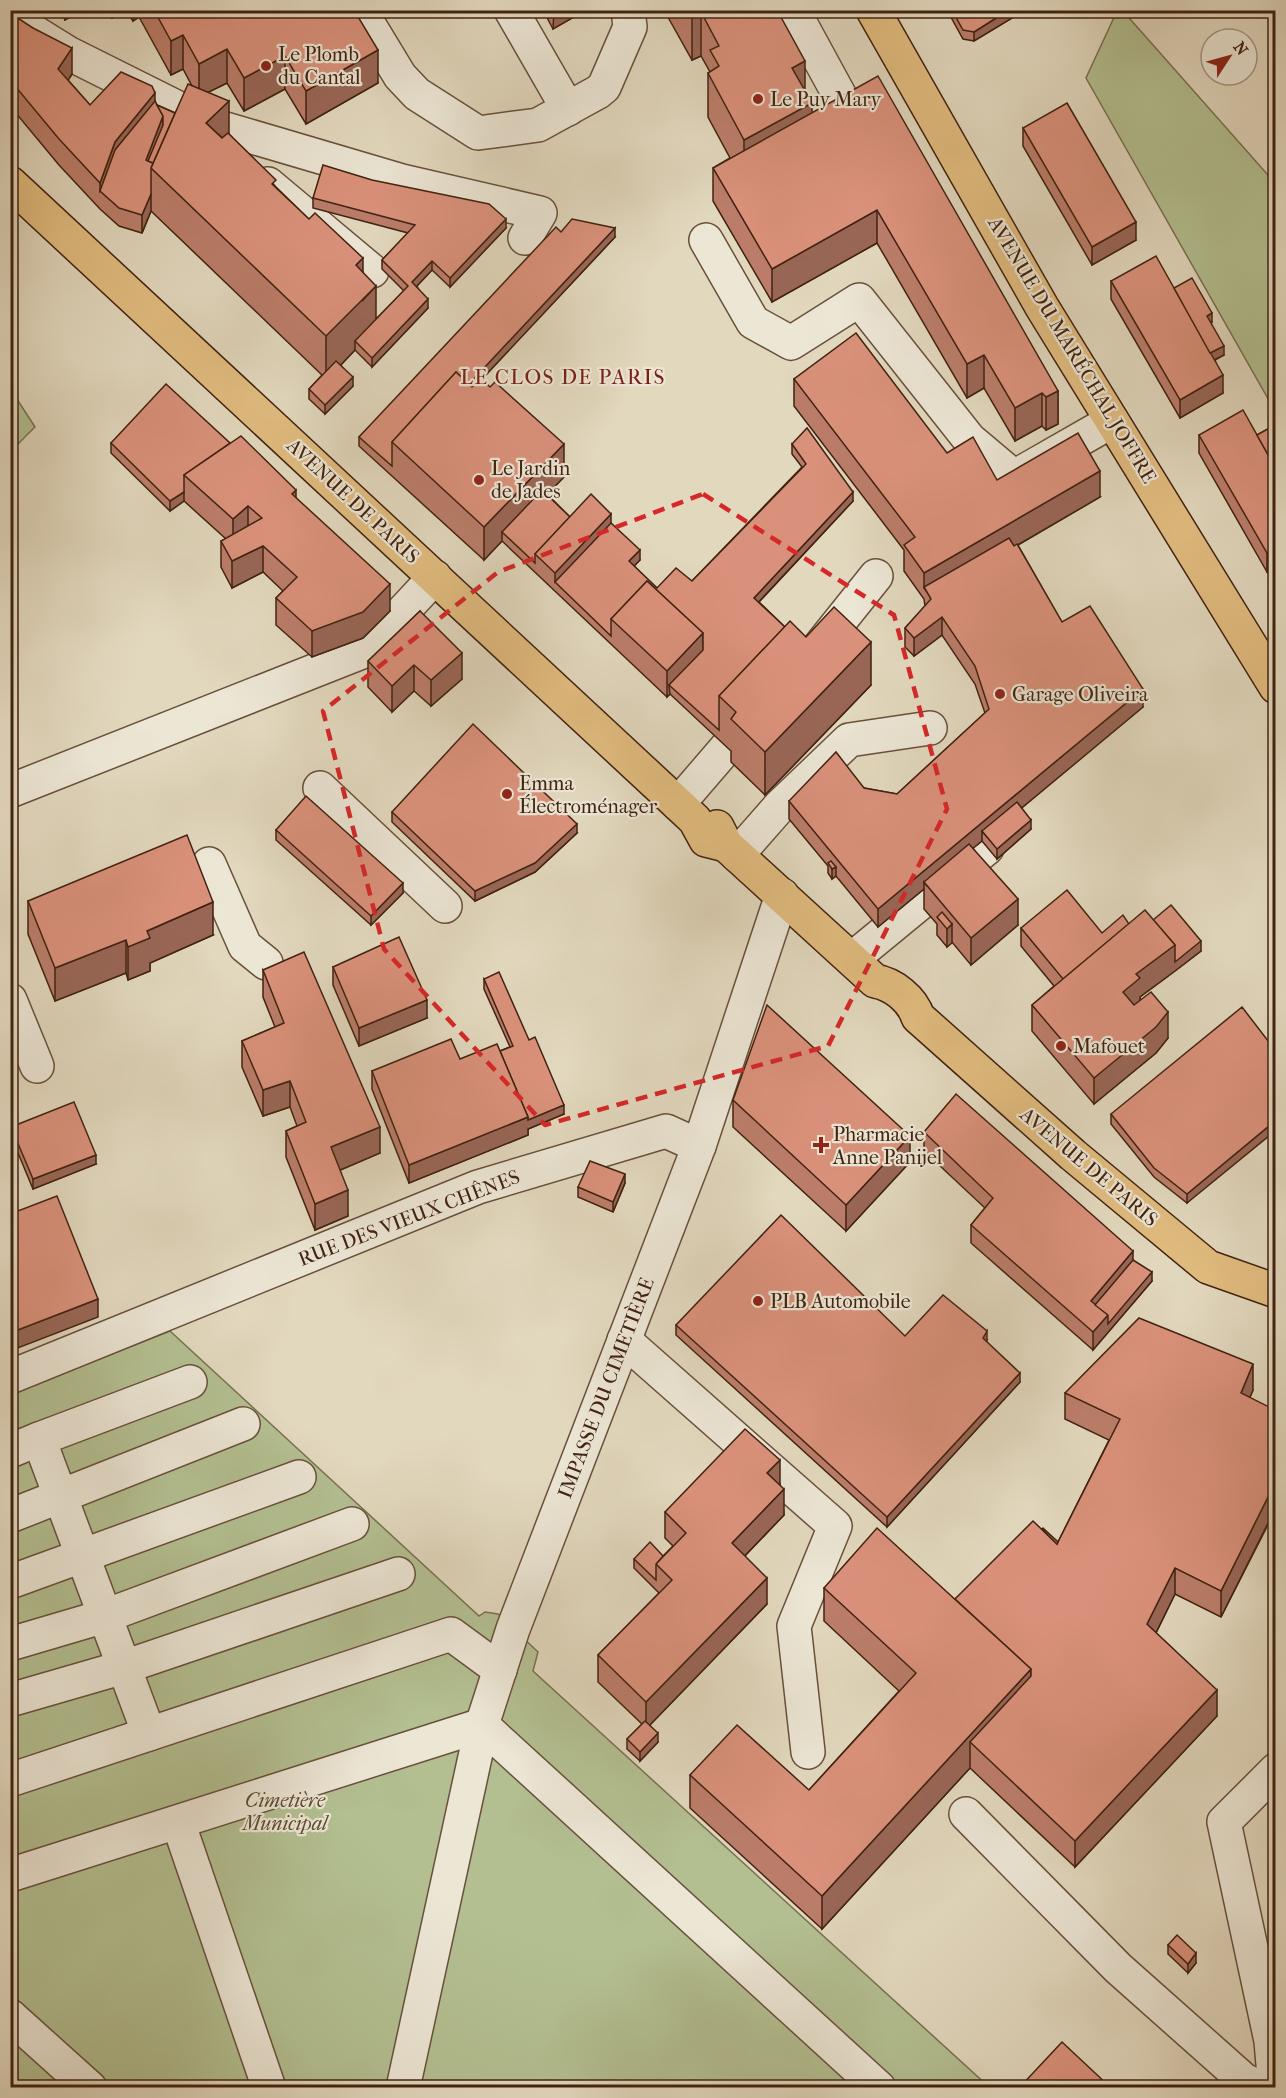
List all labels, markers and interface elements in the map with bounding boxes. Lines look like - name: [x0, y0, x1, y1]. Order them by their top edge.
- north arrow: [1199, 27, 1259, 87]
- text: N: [1229, 38, 1252, 60]
- place label: Le Plomb du Cantal: [278, 43, 361, 89]
- marker: Le Plomb du Cantal: [259, 59, 273, 73]
- place label: Le Puy Mary: [770, 88, 882, 111]
- marker: Le Puy Mary: [751, 92, 765, 106]
- street label: AVENUE DU MARÉCHAL JOFFRE: [983, 211, 1162, 487]
- district label: LE CLOS DE PARIS: [460, 365, 666, 389]
- street label: AVENUE DE PARIS: [281, 433, 424, 568]
- place label: Le Jardin de Jades: [491, 457, 571, 503]
- marker: Le Jardin de Jades: [472, 473, 486, 487]
- place label: Garage Oliveira: [1012, 683, 1149, 706]
- marker: Garage Oliveira: [993, 687, 1007, 701]
- place label: Emma Électroménager: [519, 772, 658, 818]
- marker: Emma Électroménager: [500, 787, 514, 801]
- place label: Mafouet: [1073, 1035, 1145, 1058]
- marker: Mafouet: [1054, 1039, 1068, 1053]
- street label: AVENUE DE PARIS: [1015, 1102, 1163, 1231]
- place label: Pharmacie Anne Panijel: [832, 1123, 943, 1169]
- marker: Pharmacie Anne Panijel: [814, 1138, 828, 1152]
- street label: RUE DES VIEUX CHÊNES: [295, 1164, 523, 1271]
- street label: IMPASSE DU CIMETIÈRE: [552, 1274, 659, 1502]
- place label: PLB Automobile: [770, 1290, 911, 1313]
- marker: PLB Automobile: [751, 1294, 765, 1308]
- park label: Cimetière Municipal: [241, 1789, 329, 1835]

